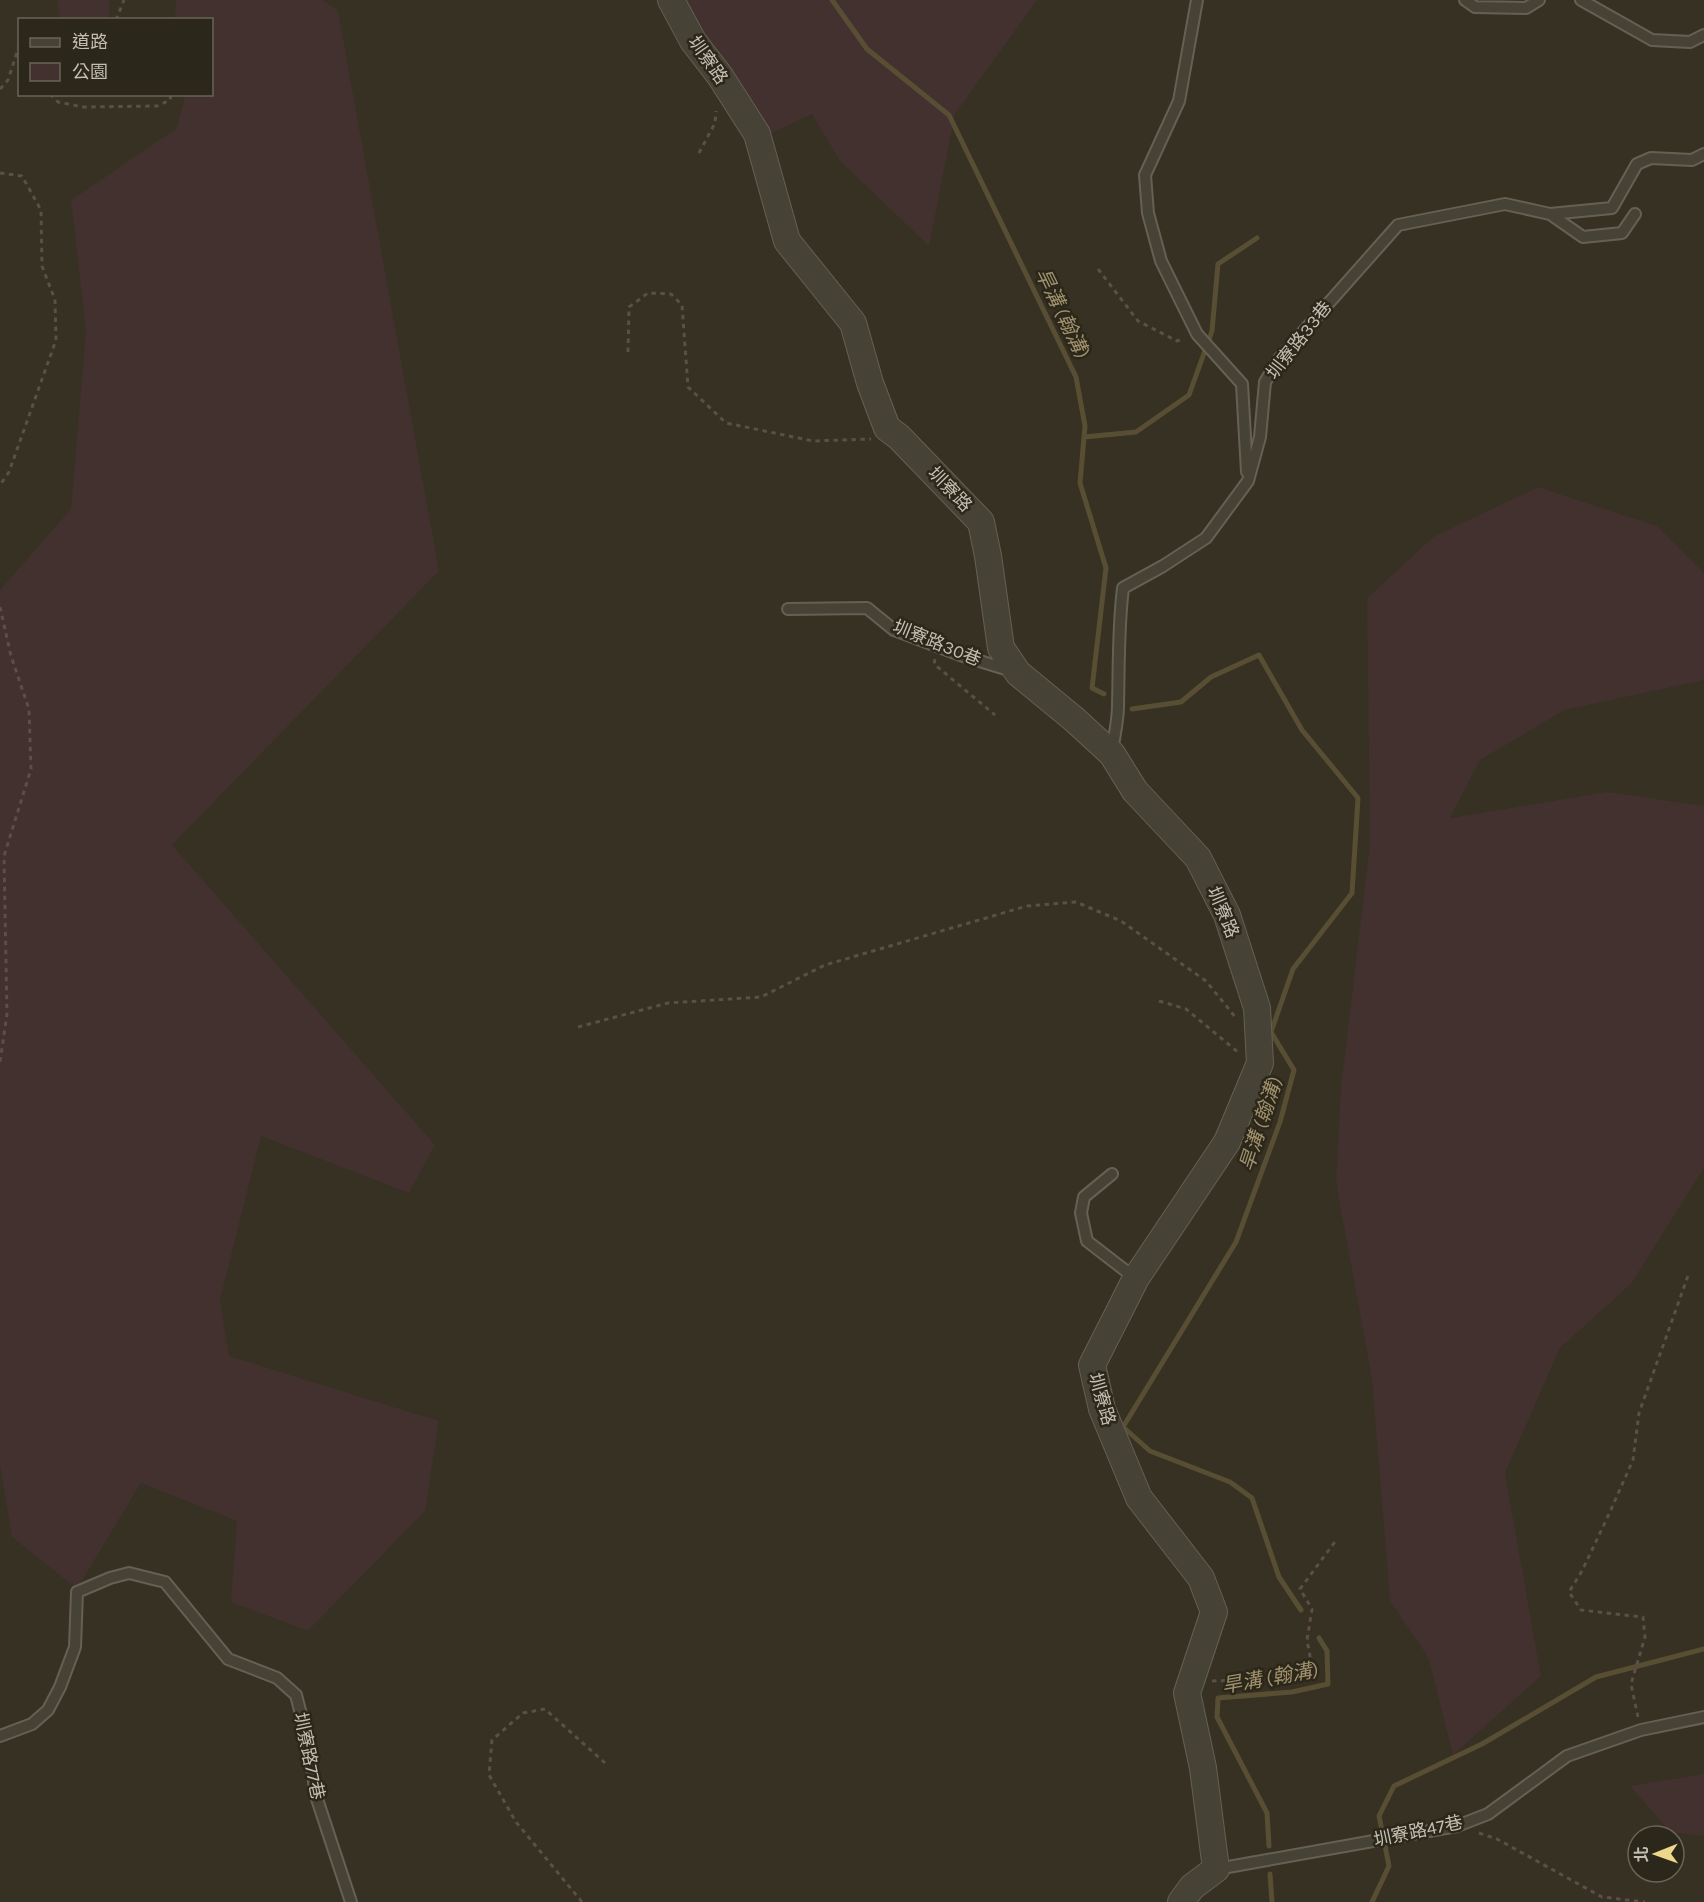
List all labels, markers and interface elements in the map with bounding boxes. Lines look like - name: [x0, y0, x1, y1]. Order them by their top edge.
- legend: [18, 18, 213, 96]
- text: 道路: [72, 31, 108, 53]
- street label: 圳寮路: [684, 32, 732, 88]
- text: 公園: [72, 61, 108, 83]
- water label: 旱溝 (翰溝): [1030, 264, 1094, 362]
- street label: 圳寮路33巷: [1262, 296, 1336, 384]
- street label: 圳寮路: [923, 462, 977, 516]
- street label: 圳寮路30巷: [890, 615, 984, 671]
- street label: 圳寮路: [1202, 883, 1244, 941]
- water label: 旱溝 (翰溝): [1235, 1074, 1287, 1174]
- street label: 圳寮路: [1084, 1370, 1120, 1428]
- water label: 旱溝 (翰溝): [1220, 1658, 1320, 1698]
- street label: 圳寮路77巷: [289, 1710, 329, 1802]
- street label: 圳寮路47巷: [1371, 1811, 1465, 1851]
- north arrow: [1626, 1824, 1686, 1884]
- text: 北: [1632, 1846, 1651, 1862]

